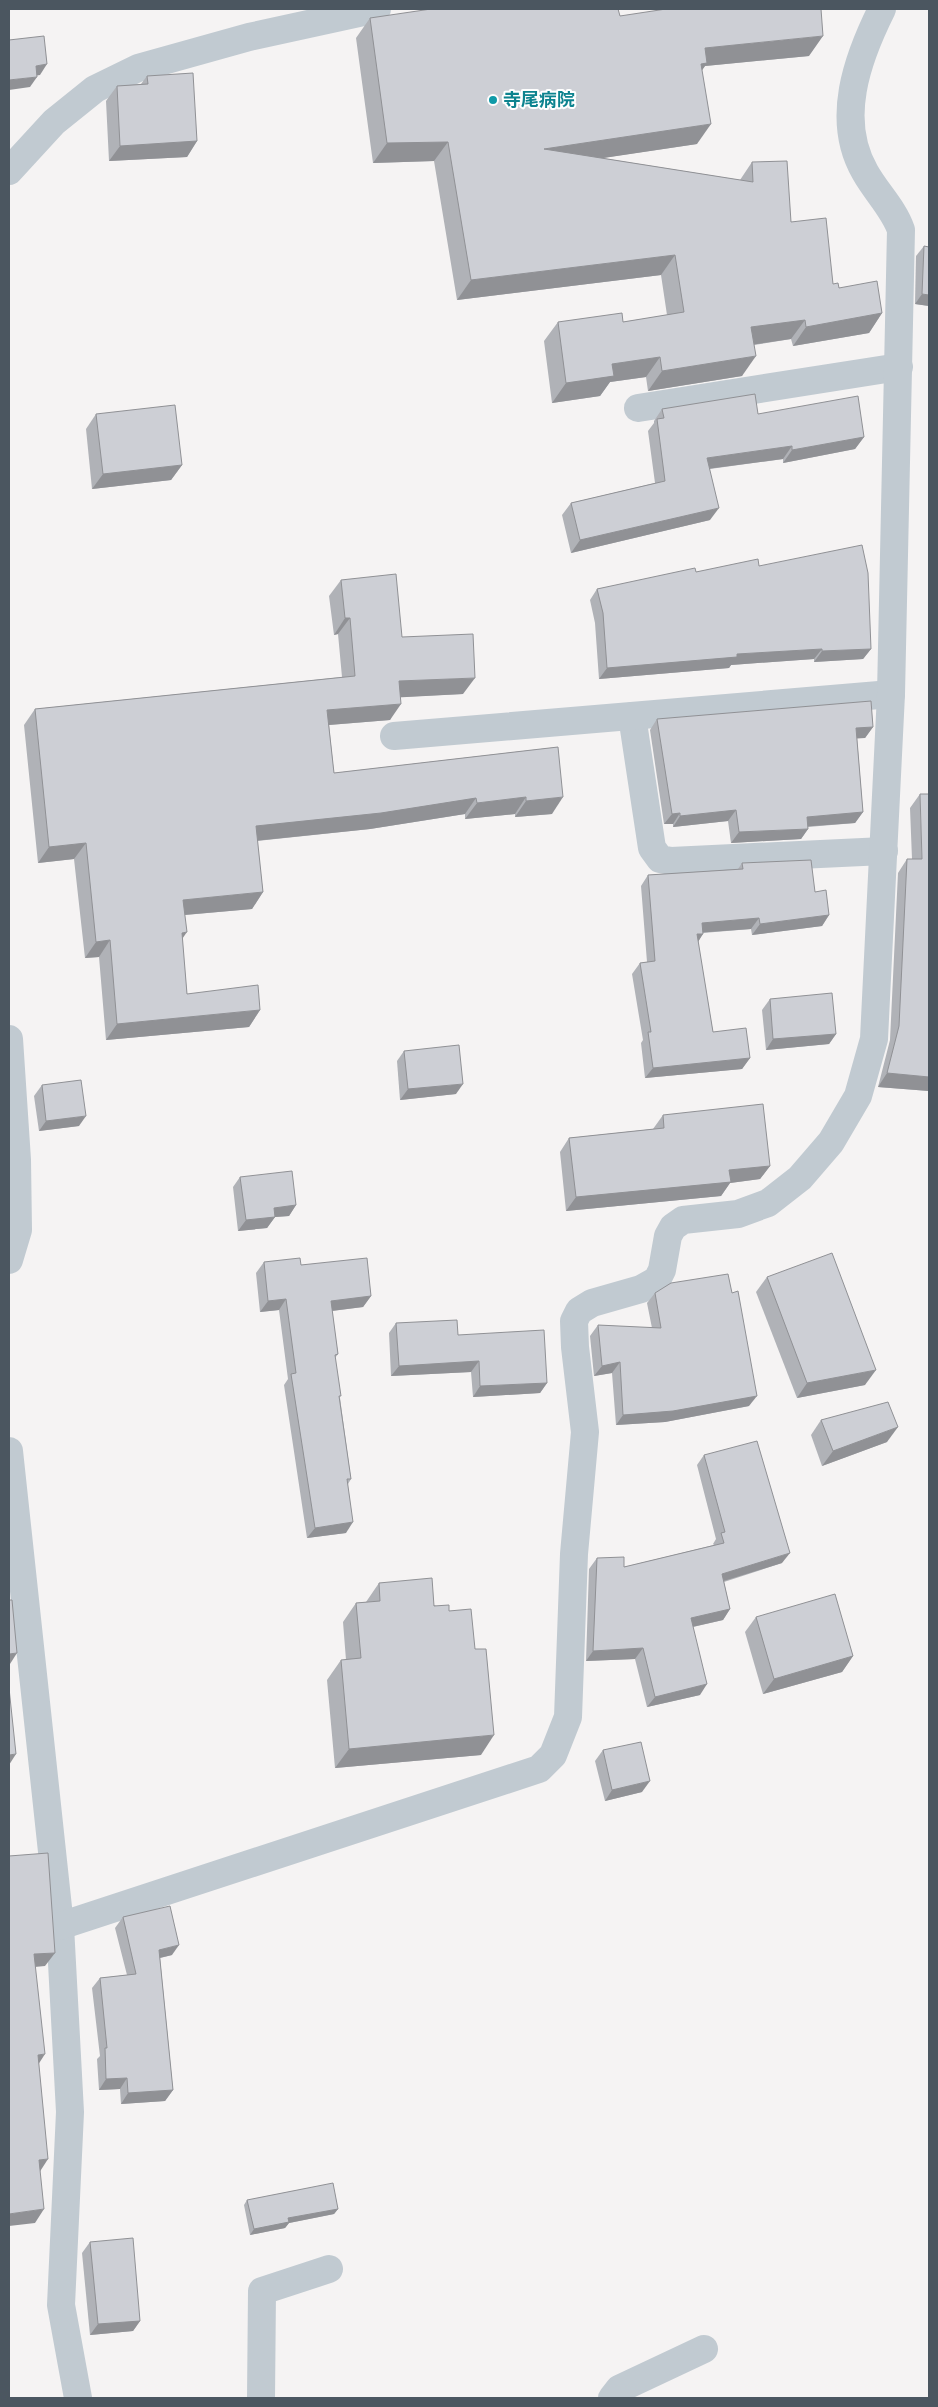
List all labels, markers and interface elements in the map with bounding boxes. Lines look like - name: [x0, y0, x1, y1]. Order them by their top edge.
- place label: 寺尾病院: [503, 90, 575, 111]
- marker: 寺尾病院: [487, 94, 499, 106]

